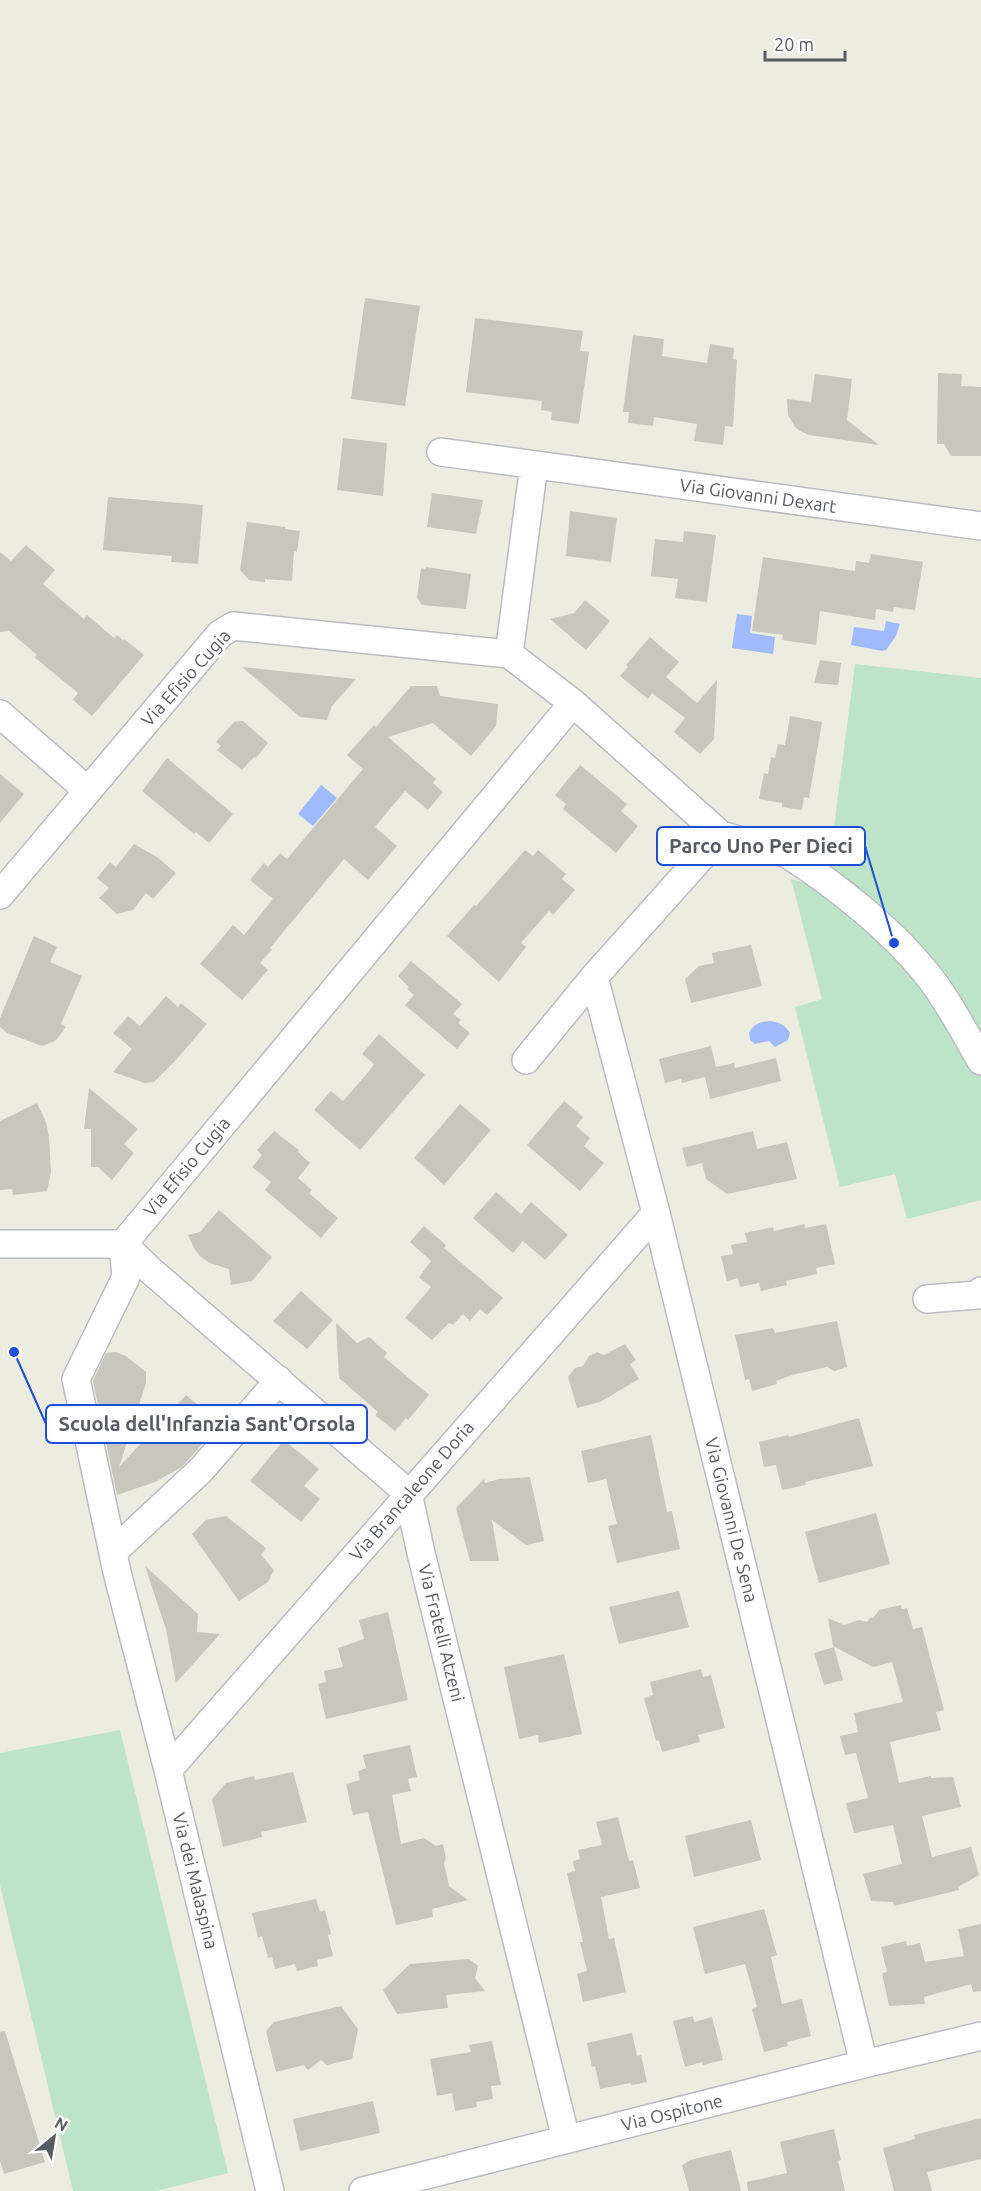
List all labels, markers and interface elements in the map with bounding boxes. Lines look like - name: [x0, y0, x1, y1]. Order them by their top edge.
- scale bar: [765, 24, 844, 62]
- text: 20 m: [774, 34, 814, 54]
- street label: Via Giovanni Dexart: [678, 474, 838, 516]
- street label: Via Efisio Cugia: [137, 625, 234, 730]
- callout: Parco Uno Per Dieci: [657, 827, 865, 865]
- text: Parco Uno Per Dieci: [669, 834, 853, 857]
- street label: Via Efisio Cugia: [139, 1113, 233, 1220]
- callout: Scuola dell'Infanzia Sant'Orsola: [46, 1405, 367, 1443]
- text: Scuola dell'Infanzia Sant'Orsola: [59, 1412, 355, 1435]
- street label: Via Brancaleone Doria: [345, 1417, 477, 1564]
- street label: Via Giovanni De Sena: [702, 1435, 762, 1604]
- street label: Via Fratelli Atzeni: [415, 1562, 469, 1704]
- street label: Via dei Malaspina: [169, 1810, 223, 1951]
- street label: Via Ospitone: [619, 2090, 725, 2134]
- north arrow: [24, 2107, 84, 2167]
- text: N: [52, 2113, 71, 2135]

